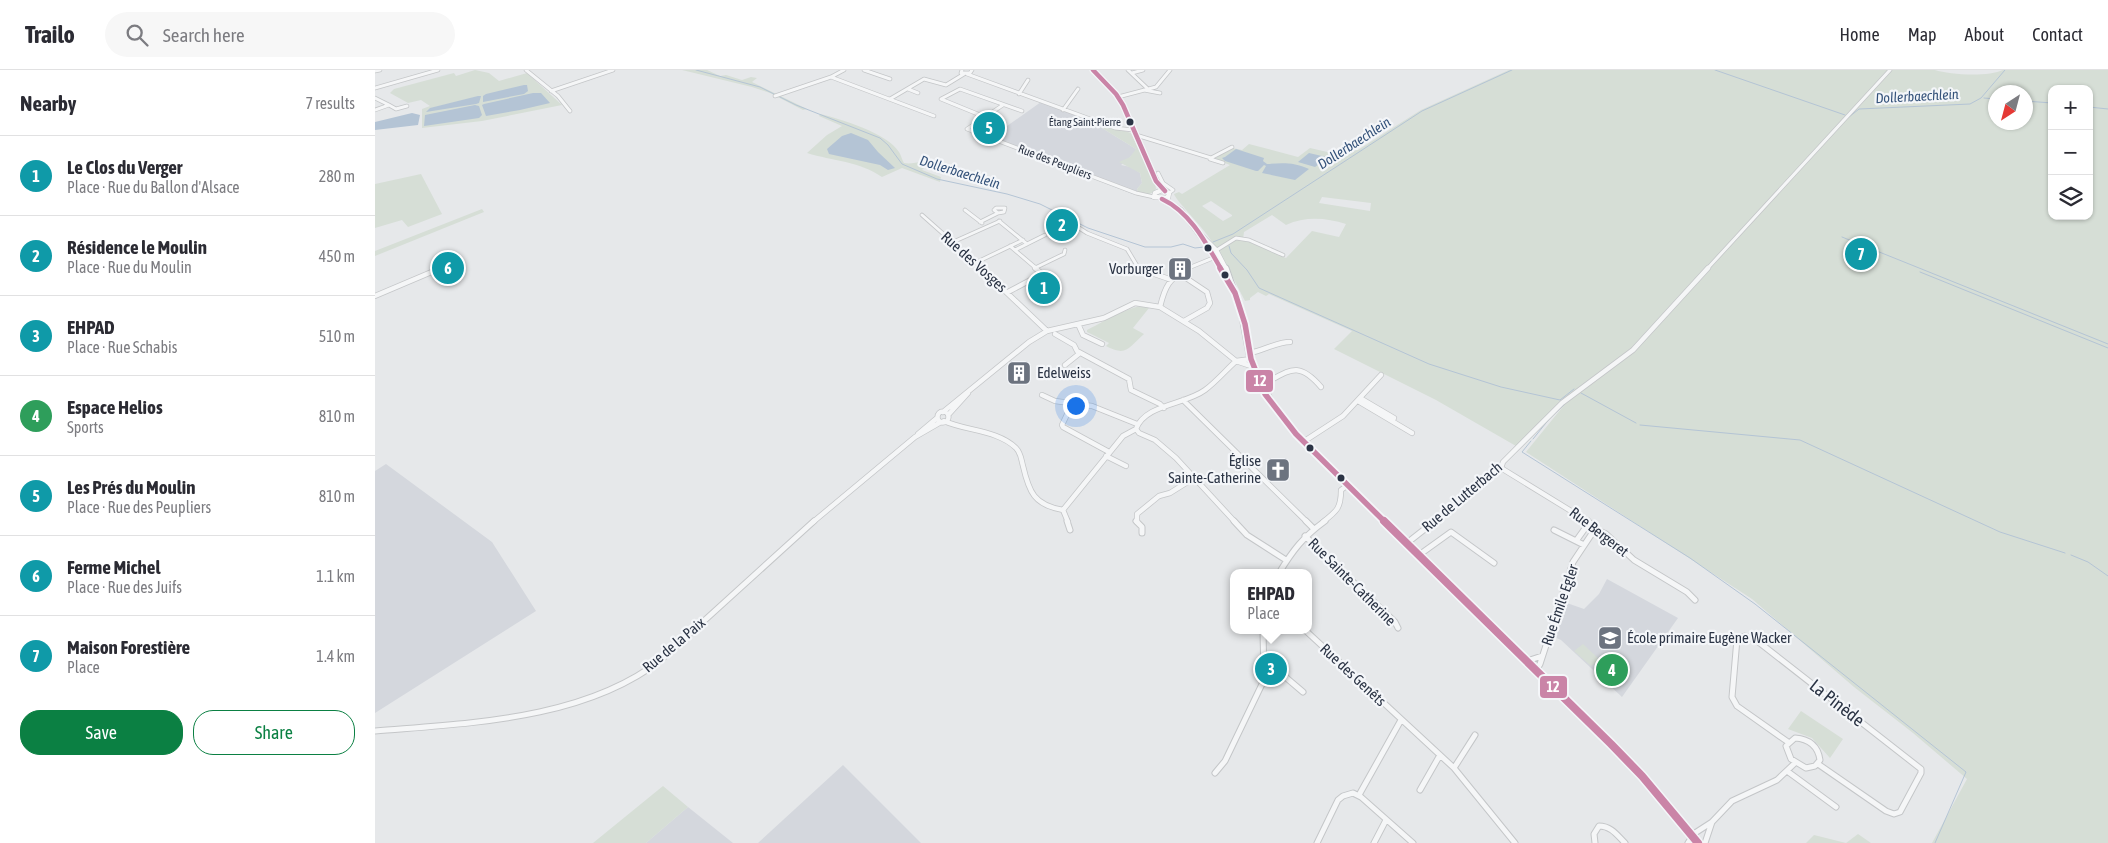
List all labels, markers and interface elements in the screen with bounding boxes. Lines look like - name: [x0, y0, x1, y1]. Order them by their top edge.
- search box: [105, 12, 455, 57]
- text: Trailo: [25, 21, 75, 48]
- icon: search: [123, 21, 151, 49]
- text: Search here: [163, 24, 245, 46]
- text: Home: [1840, 24, 1880, 45]
- text: Map: [1908, 24, 1937, 45]
- text: About: [1965, 24, 2004, 45]
- text: Contact: [2032, 24, 2083, 45]
- north arrow: [1988, 85, 2033, 130]
- map controls: [2048, 85, 2093, 220]
- button: +: [2048, 85, 2093, 130]
- water label: Dollerbaechlein: [1875, 86, 1959, 106]
- text: Nearby: [20, 91, 76, 115]
- text: 7 results: [305, 94, 355, 112]
- pin: 5: [973, 109, 1005, 147]
- water label: Dollerbaechlein: [1315, 114, 1393, 172]
- place label: Étang Saint-Pierre: [1049, 116, 1121, 128]
- marker: Étang Saint-Pierre: [1125, 117, 1135, 127]
- button: −: [2048, 130, 2093, 175]
- street label: Rue des Peupliers: [1016, 142, 1094, 182]
- water label: Dollerbaechlein: [918, 152, 1002, 192]
- text: Le Clos du Verger: [67, 156, 182, 178]
- text: 1: [32, 167, 40, 185]
- text: 280 m: [319, 167, 355, 185]
- button: layers: [2048, 175, 2093, 220]
- text: Place · Rue du Ballon d'Alsace: [67, 178, 240, 196]
- pin: 2: [1046, 206, 1078, 244]
- street label: Rue des Vosges: [938, 228, 1011, 296]
- pin: 7: [1845, 235, 1877, 273]
- text: Résidence le Moulin: [67, 236, 207, 258]
- unlabelled marker: [1203, 243, 1213, 253]
- text: 2: [32, 247, 40, 265]
- text: 450 m: [319, 247, 355, 265]
- pin: 6: [432, 249, 464, 287]
- building icon: Vorburger: [1167, 256, 1193, 282]
- text: Place · Rue du Moulin: [67, 258, 192, 276]
- place label: Vorburger: [1109, 260, 1164, 277]
- pin: 1: [1028, 269, 1060, 307]
- unlabelled marker: [1220, 270, 1230, 280]
- text: EHPAD: [67, 316, 115, 338]
- text: 3: [32, 327, 40, 345]
- text: 510 m: [319, 327, 355, 345]
- text: Place · Rue Schabis: [67, 338, 177, 356]
- building icon: Edelweiss: [1006, 360, 1032, 386]
- place label: Edelweiss: [1037, 364, 1091, 381]
- line badge: 12: [1245, 369, 1274, 393]
- text: 12: [1253, 373, 1267, 389]
- your location: [1063, 393, 1089, 419]
- text: Espace Helios: [67, 396, 163, 418]
- text: 4: [32, 407, 40, 425]
- text: 810 m: [319, 407, 355, 425]
- text: Sports: [67, 418, 104, 436]
- unlabelled marker: [1305, 443, 1315, 453]
- place label: Église Sainte-Catherine: [1168, 452, 1261, 486]
- church icon: Église Sainte-Catherine: [1265, 457, 1291, 483]
- street label: Rue de Lutterbach: [1418, 458, 1505, 535]
- unlabelled marker: [1336, 473, 1346, 483]
- text: Les Prés du Moulin: [67, 476, 195, 498]
- text: 5: [32, 487, 40, 505]
- text: 810 m: [319, 487, 355, 505]
- text: Place · Rue des Peupliers: [67, 498, 211, 516]
- street label: Rue Bergeret: [1566, 503, 1632, 560]
- street label: Rue Sainte-Catherine: [1305, 534, 1400, 629]
- text: Ferme Michel: [67, 556, 160, 578]
- street label: Rue Émile Egler: [1538, 561, 1582, 648]
- text: 6: [32, 567, 40, 585]
- text: 1.1 km: [316, 567, 355, 585]
- popup: [1230, 569, 1312, 634]
- text: Place · Rue des Juifs: [67, 578, 182, 596]
- text: EHPAD: [1247, 582, 1295, 604]
- text: Place: [1247, 604, 1280, 622]
- street label: Rue de la Paix: [639, 614, 708, 676]
- school or university icon: École primaire Eugène Wacker: [1597, 625, 1623, 651]
- place label: École primaire Eugène Wacker: [1627, 629, 1792, 646]
- text: Maison Forestière: [67, 636, 190, 658]
- street label: Rue des Genêts: [1317, 640, 1390, 709]
- text: 7: [32, 647, 40, 665]
- text: 1.4 km: [316, 647, 355, 665]
- pin: 3: [1255, 650, 1287, 688]
- pin: 4: [1596, 651, 1628, 689]
- text: Place: [67, 658, 100, 676]
- line badge: 12: [1539, 675, 1568, 699]
- street label: La Pinède: [1806, 675, 1869, 731]
- text: 12: [1546, 679, 1560, 695]
- button: Save: [20, 710, 183, 755]
- button: Share: [193, 710, 355, 755]

